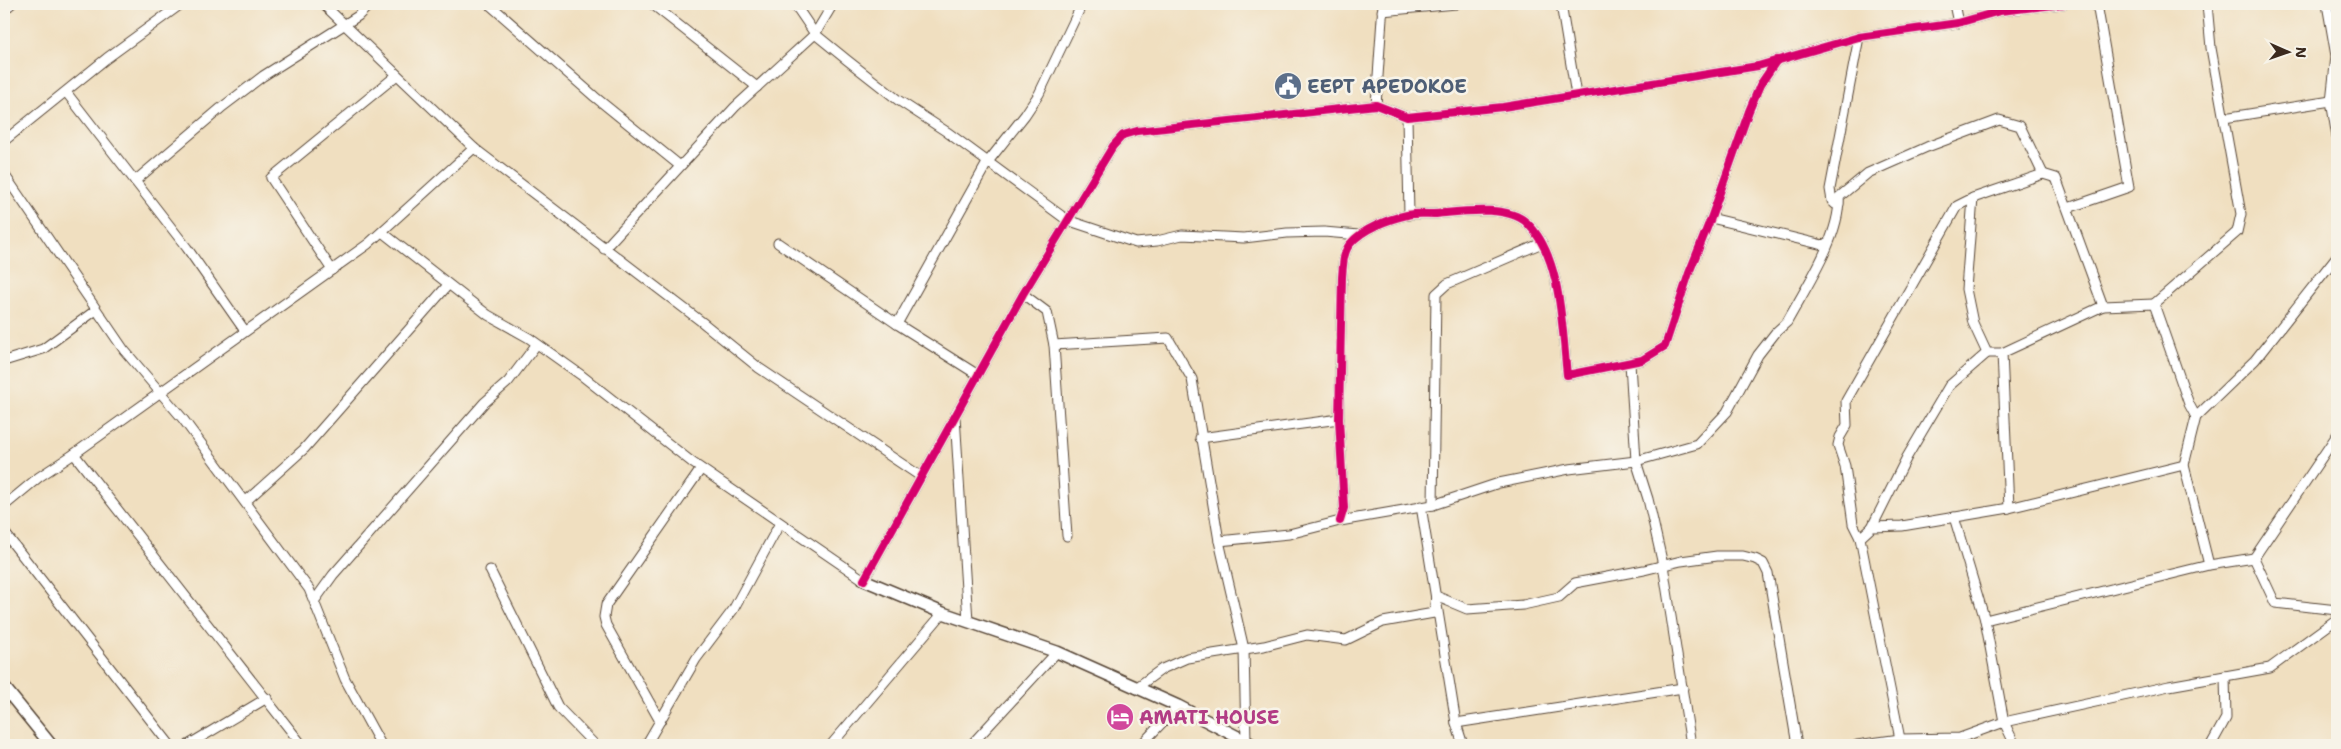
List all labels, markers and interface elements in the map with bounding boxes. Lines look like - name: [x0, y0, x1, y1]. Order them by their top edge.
- north arrow: [2264, 28, 2314, 78]
- text: N: [2292, 47, 2310, 58]
- public building icon: EEPT APEDOKOE: [1273, 71, 1303, 101]
- place label: EEPT APEDOKOE: [1307, 74, 1467, 99]
- hotel icon: AMATI HOUSE: [1105, 702, 1135, 732]
- place label: AMATI HOUSE: [1139, 705, 1279, 730]

